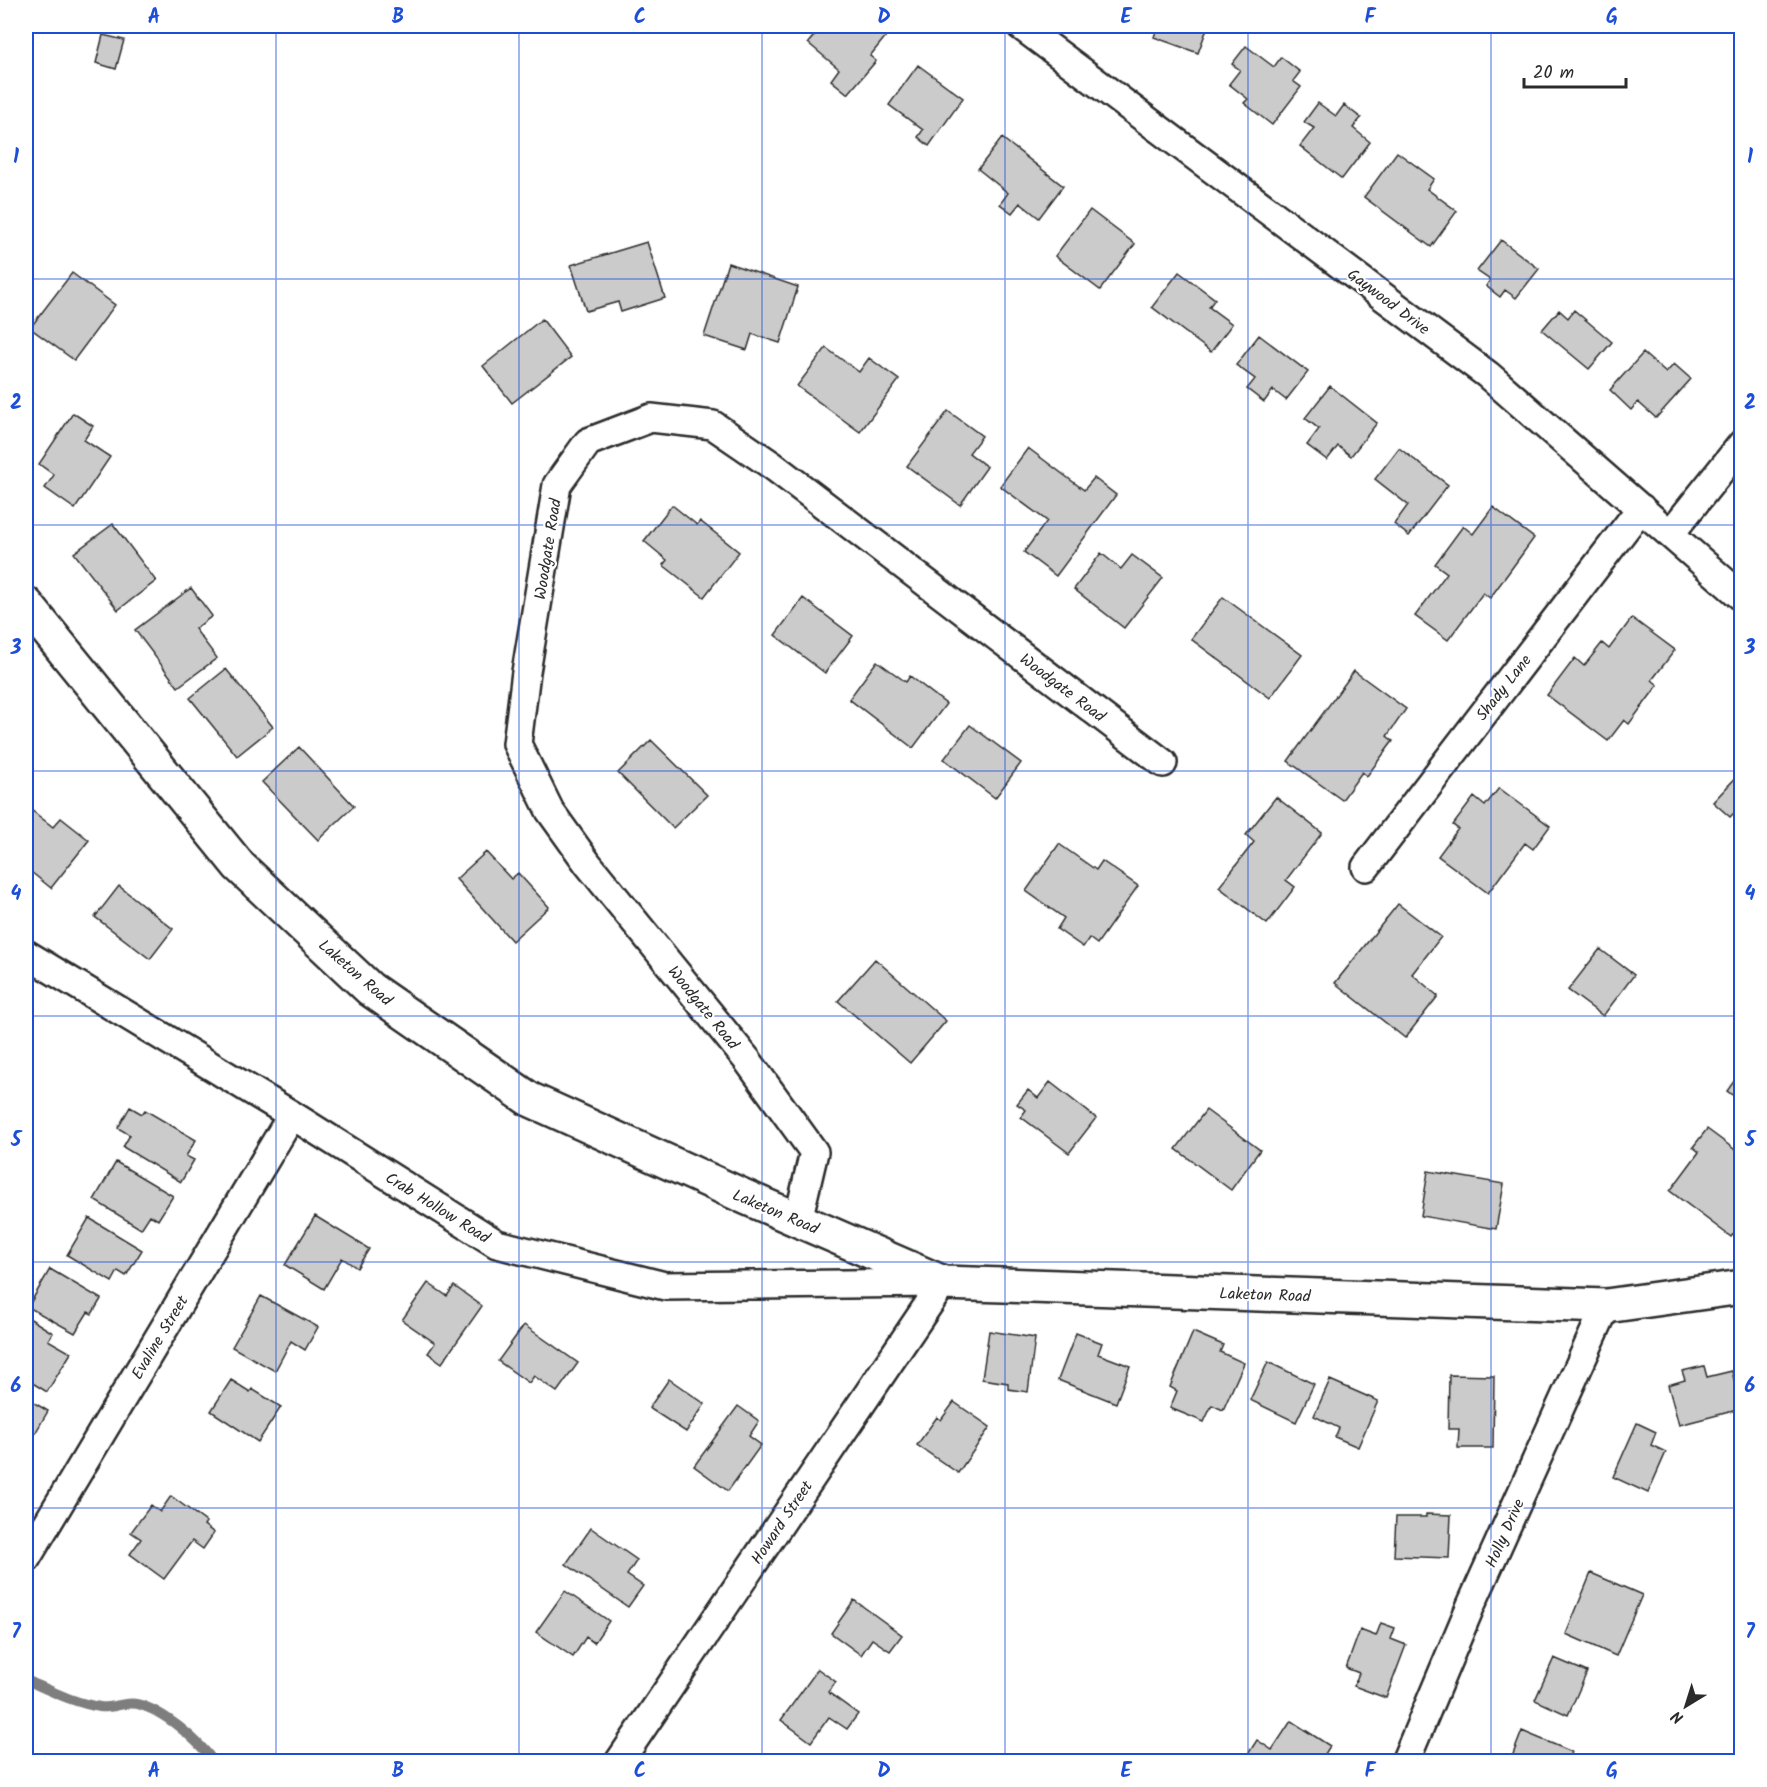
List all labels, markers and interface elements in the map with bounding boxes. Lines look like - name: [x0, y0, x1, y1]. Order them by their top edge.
- text: A: [148, 2, 160, 34]
- text: B: [392, 2, 404, 34]
- text: C: [634, 2, 646, 34]
- text: D: [877, 2, 891, 34]
- text: E: [1120, 2, 1132, 34]
- text: F: [1365, 2, 1377, 34]
- text: G: [1606, 2, 1618, 34]
- scale bar: [1524, 51, 1626, 89]
- text: 20 m: [1533, 59, 1574, 88]
- text: 1: [13, 142, 19, 174]
- text: 1: [1747, 142, 1753, 174]
- street label: Gaywood Drive: [1342, 263, 1435, 342]
- text: 2: [10, 388, 22, 420]
- text: 2: [1744, 388, 1756, 420]
- street label: Woodgate Road: [528, 496, 569, 602]
- text: 3: [10, 633, 22, 665]
- text: 3: [1744, 633, 1756, 665]
- street label: Woodgate Road: [1014, 648, 1111, 729]
- street label: Shady Lane: [1470, 649, 1538, 727]
- text: 4: [11, 879, 22, 911]
- text: 4: [1745, 879, 1756, 911]
- street label: Laketon Road: [312, 934, 398, 1013]
- street label: Woodgate Road: [661, 960, 745, 1056]
- text: 5: [10, 1125, 23, 1157]
- text: 5: [1744, 1125, 1757, 1157]
- street label: Crab Hollow Road: [380, 1166, 495, 1251]
- street label: Laketon Road: [728, 1183, 823, 1242]
- street label: Laketon Road: [1219, 1281, 1312, 1310]
- street label: Evaline Street: [125, 1290, 196, 1385]
- text: 6: [11, 1371, 22, 1403]
- text: 6: [1745, 1371, 1756, 1403]
- street label: Howard Street: [745, 1475, 820, 1570]
- street label: Holly Drive: [1479, 1495, 1532, 1572]
- text: 7: [11, 1617, 21, 1649]
- text: 7: [1745, 1617, 1755, 1649]
- north arrow: [1656, 1676, 1716, 1736]
- text: N: [1666, 1704, 1689, 1730]
- text: A: [148, 1756, 160, 1787]
- text: B: [392, 1756, 404, 1787]
- text: C: [634, 1756, 646, 1787]
- text: D: [877, 1756, 891, 1787]
- text: E: [1120, 1756, 1132, 1787]
- text: F: [1365, 1756, 1377, 1787]
- text: G: [1606, 1756, 1618, 1787]

